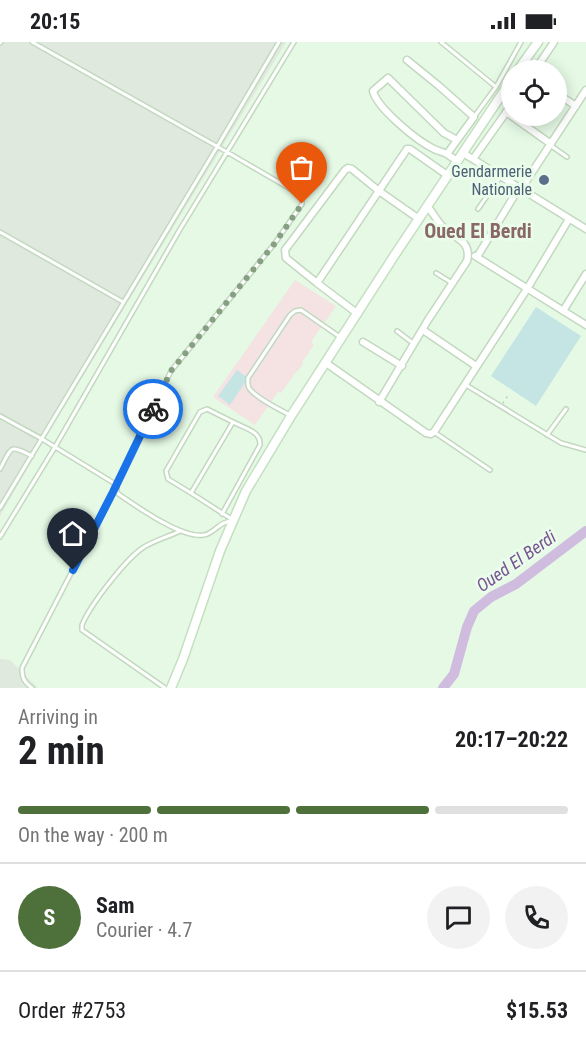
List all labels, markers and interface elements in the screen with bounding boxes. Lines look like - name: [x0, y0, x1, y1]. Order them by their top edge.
- text: 20:15: [30, 9, 81, 34]
- map controls: [501, 60, 567, 126]
- button: locate: [501, 60, 567, 126]
- pin: [276, 142, 327, 204]
- icon: bag: [285, 151, 318, 184]
- place label: Gendarmerie Nationale: [451, 162, 532, 199]
- marker: Gendarmerie Nationale: [537, 173, 551, 187]
- district label: Oued El Berdi: [424, 219, 532, 243]
- courier: [123, 379, 183, 439]
- icon: bike: [137, 393, 170, 426]
- pin: [47, 508, 98, 570]
- icon: home: [56, 517, 89, 550]
- water label: Oued El Berdi: [472, 525, 561, 596]
- text: Arriving in: [18, 705, 98, 729]
- text: 20:17–20:22: [455, 727, 568, 752]
- text: 2 min: [18, 728, 105, 774]
- text: On the way · 200 m: [18, 823, 168, 847]
- button: chat: [427, 886, 490, 949]
- button: phone: [505, 886, 568, 949]
- text: Sam: [96, 893, 135, 918]
- text: S: [44, 905, 55, 930]
- text: Courier · 4.7: [96, 918, 192, 942]
- text: Order #2753: [18, 998, 126, 1023]
- text: $15.53: [506, 998, 568, 1023]

